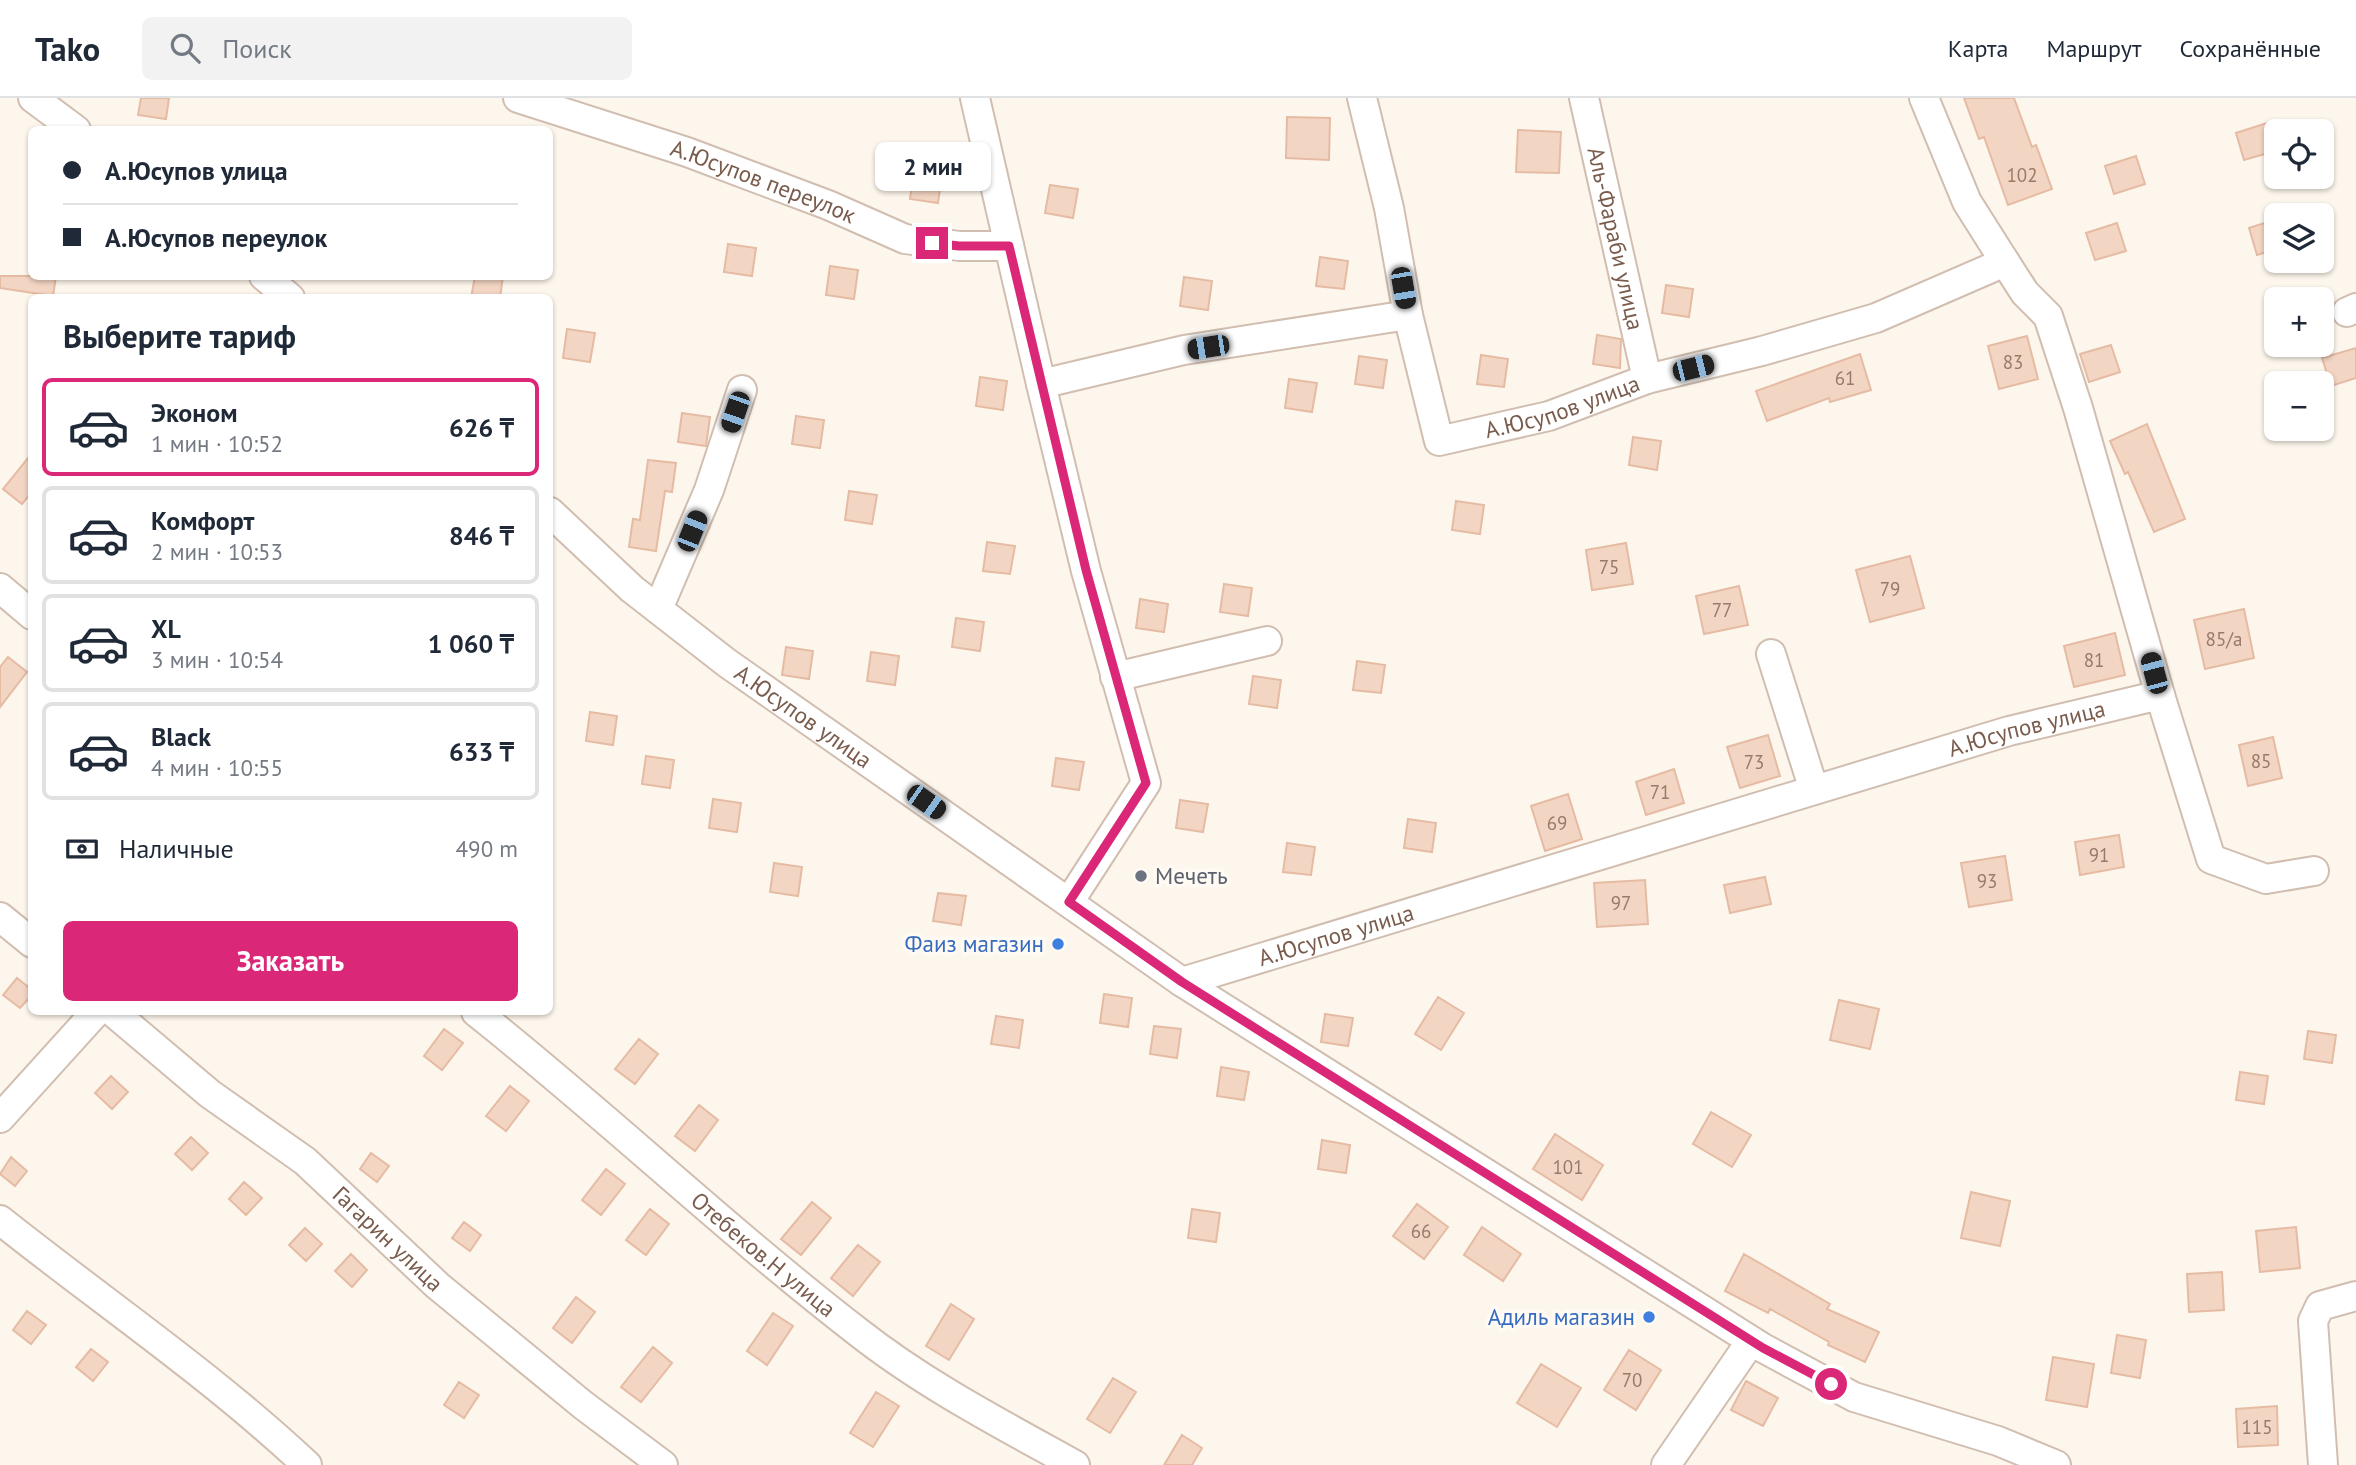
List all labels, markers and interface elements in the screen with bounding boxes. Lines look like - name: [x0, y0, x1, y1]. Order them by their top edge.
- search box: [142, 17, 632, 80]
- text: Tako: [35, 27, 100, 70]
- icon: search: [166, 29, 204, 67]
- text: Поиск: [222, 32, 292, 65]
- text: Карта: [1948, 33, 2008, 64]
- text: Маршрут: [2046, 33, 2141, 64]
- text: Сохранённые: [2179, 33, 2321, 64]
- map controls: [2264, 119, 2334, 441]
- button: locate: [2264, 119, 2334, 189]
- street label: А.Юсупов переулок: [667, 133, 860, 229]
- callout: 2 мин: [874, 142, 990, 190]
- street label: Аль-Фараби улица: [1581, 144, 1651, 333]
- text: 2 мин: [903, 152, 963, 181]
- text: А.Юсупов улица: [105, 154, 288, 187]
- house number: 102: [2006, 163, 2038, 187]
- button: layers: [2264, 203, 2334, 273]
- text: А.Юсупов переулок: [105, 221, 327, 254]
- route end: [916, 227, 948, 259]
- car: [1390, 265, 1417, 311]
- button: +: [2264, 287, 2334, 357]
- text: Выберите тариф: [63, 315, 296, 357]
- car: [1186, 333, 1231, 361]
- house number: 83: [2003, 350, 2023, 374]
- car: [1671, 353, 1716, 383]
- house number: 61: [1835, 366, 1855, 390]
- street label: А.Юсупов улица: [1482, 368, 1644, 444]
- button: −: [2264, 371, 2334, 441]
- car: [719, 389, 752, 435]
- icon: car: [67, 396, 130, 459]
- text: Эконом: [151, 396, 238, 429]
- text: 626 ₸: [449, 411, 514, 444]
- text: 1 мин · 10:52: [151, 429, 283, 458]
- icon: car: [67, 504, 130, 567]
- text: Комфорт: [151, 504, 254, 537]
- car: [675, 508, 710, 554]
- text: 846 ₸: [449, 519, 514, 552]
- text: 2 мин · 10:53: [151, 537, 283, 566]
- house number: 75: [1599, 555, 1619, 579]
- house number: 79: [1880, 577, 1900, 601]
- house number: 77: [1712, 598, 1732, 622]
- icon: car: [67, 612, 130, 675]
- text: XL: [151, 612, 181, 645]
- text: 1 060 ₸: [428, 627, 514, 660]
- house number: 85/а: [2206, 627, 2242, 651]
- text: 3 мин · 10:54: [151, 645, 283, 674]
- house number: 81: [2084, 648, 2104, 672]
- car: [2139, 650, 2170, 696]
- street label: А.Юсупов улица: [729, 658, 878, 774]
- street label: А.Юсупов улица: [1945, 694, 2108, 763]
- icon: car: [67, 720, 130, 783]
- text: Black: [151, 720, 211, 753]
- text: 633 ₸: [449, 735, 514, 768]
- house number: 85: [2251, 749, 2271, 773]
- house number: 73: [1744, 750, 1764, 774]
- text: 4 мин · 10:55: [151, 753, 283, 782]
- house number: 71: [1650, 780, 1670, 804]
- car: [903, 781, 950, 823]
- house number: 69: [1547, 811, 1567, 835]
- icon: cash: [63, 830, 101, 868]
- text: Наличные: [119, 832, 234, 865]
- text: 490 m: [456, 834, 518, 863]
- house number: 91: [2089, 843, 2109, 867]
- place label: Мечеть: [1155, 861, 1228, 890]
- marker: Мечеть: [1133, 868, 1149, 884]
- house number: 93: [1977, 869, 1997, 893]
- house number: 97: [1611, 891, 1631, 915]
- street label: А.Юсупов улица: [1255, 897, 1417, 972]
- button: Заказать: [63, 921, 518, 1001]
- place label: Фаиз магазин: [905, 929, 1044, 958]
- marker: Фаиз магазин: [1050, 936, 1066, 952]
- house number: 101: [1552, 1155, 1584, 1179]
- street label: Гагарин улица: [327, 1180, 450, 1297]
- street label: Отебеков.Н улица: [685, 1185, 842, 1323]
- house number: 66: [1411, 1219, 1431, 1243]
- place label: Адиль магазин: [1488, 1302, 1635, 1331]
- marker: Адиль магазин: [1641, 1309, 1657, 1325]
- house number: 70: [1622, 1368, 1642, 1392]
- route start: [1815, 1368, 1847, 1400]
- house number: 115: [2241, 1415, 2273, 1439]

